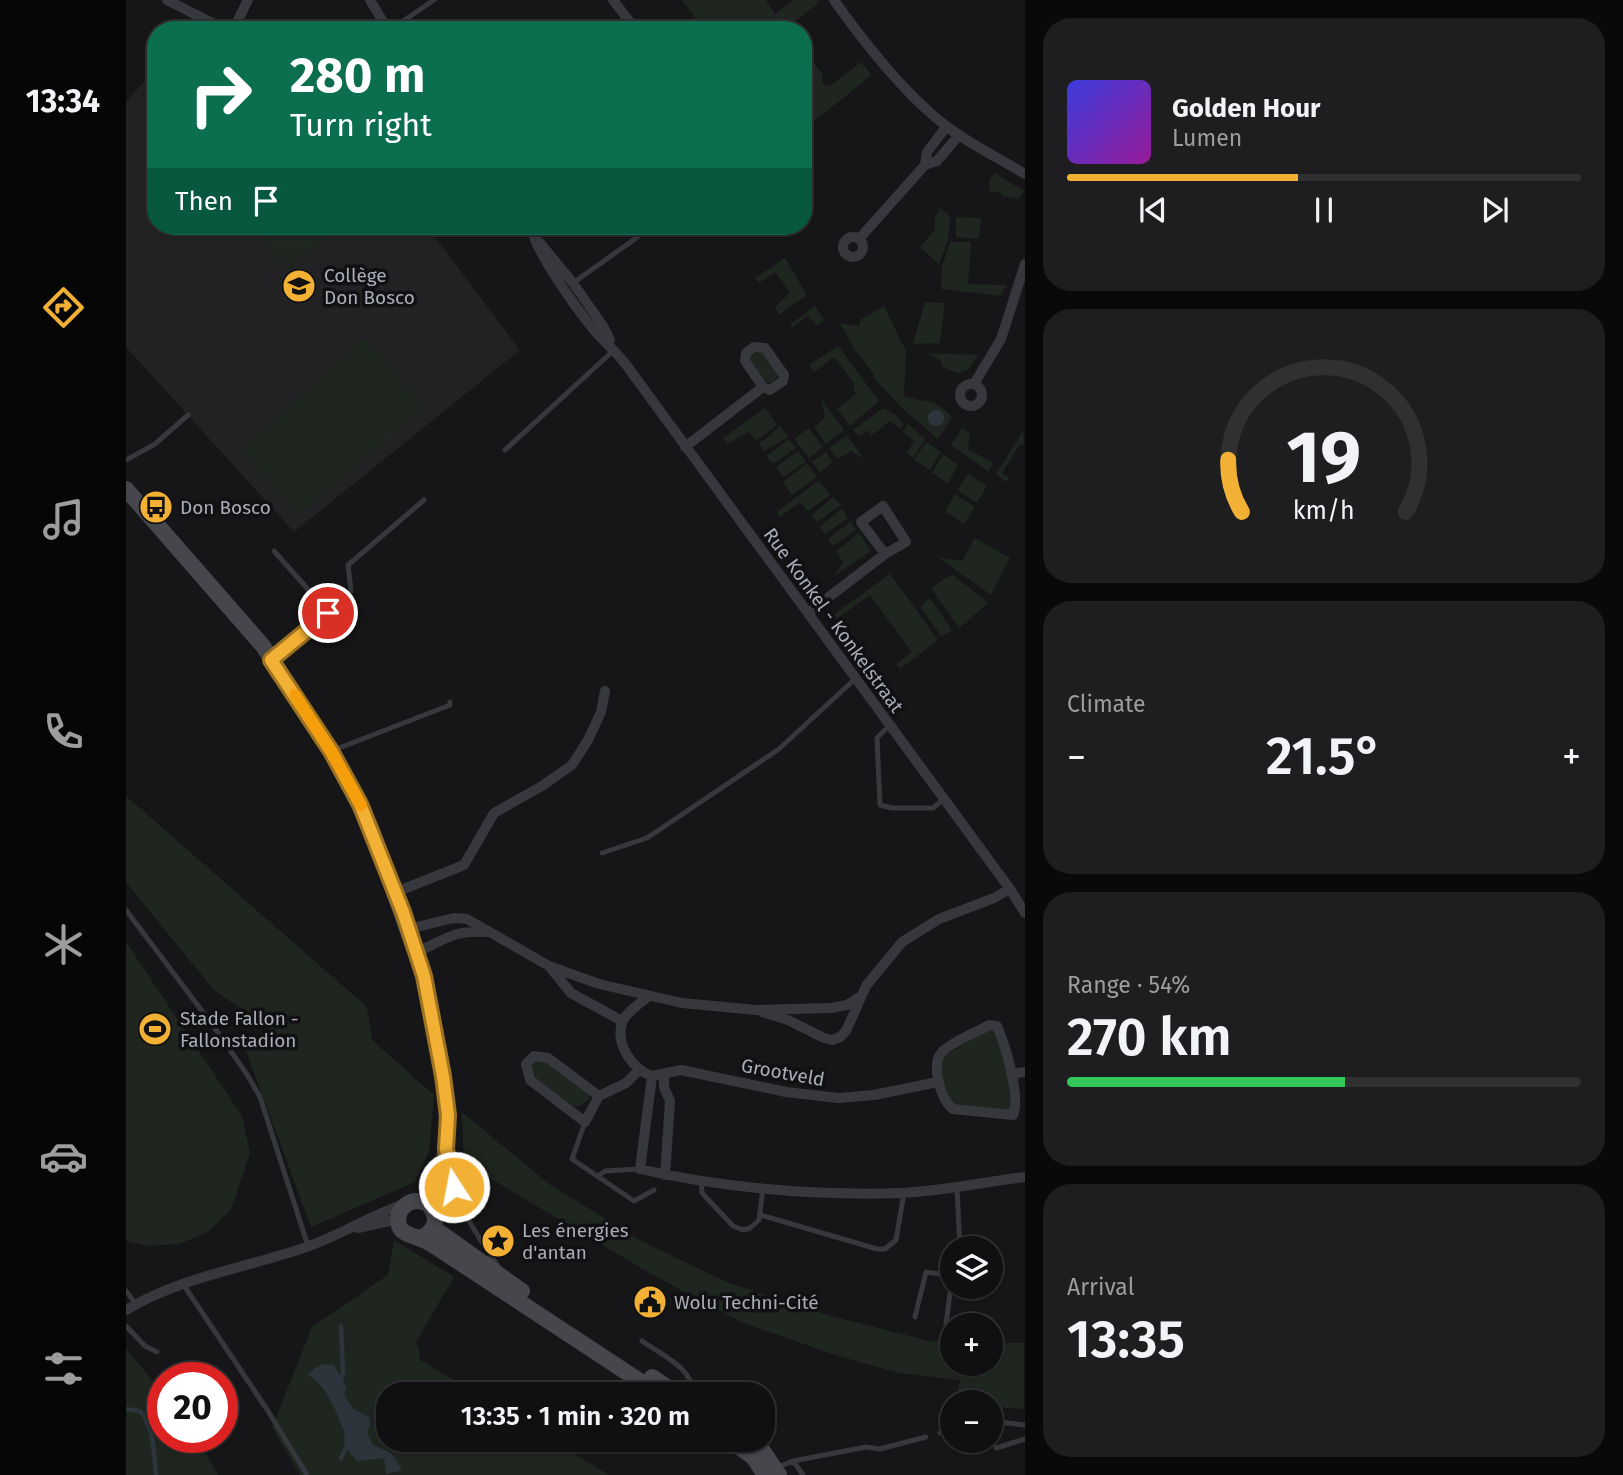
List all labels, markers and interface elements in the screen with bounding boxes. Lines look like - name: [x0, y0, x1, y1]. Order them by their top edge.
- text: 280 m: [290, 46, 426, 105]
- icon: right: [175, 49, 266, 140]
- text: 13:34: [26, 82, 100, 120]
- text: Golden Hour: [1172, 93, 1320, 124]
- text: Turn right: [290, 106, 432, 144]
- text: Lumen: [1172, 124, 1242, 152]
- icon: arrive: [247, 182, 285, 220]
- text: Then: [175, 186, 233, 217]
- icon: previous: [1134, 191, 1172, 229]
- icon: pause: [1305, 191, 1343, 229]
- icon: next: [1476, 191, 1514, 229]
- place label: Collège Don Bosco: [324, 264, 415, 309]
- school or university icon: Collège Don Bosco: [280, 267, 318, 305]
- icon: directions: [39, 283, 88, 332]
- text: 19: [1287, 415, 1361, 502]
- bus stop icon: Don Bosco: [137, 488, 175, 526]
- icon: music: [39, 495, 88, 544]
- place label: Don Bosco: [180, 496, 271, 519]
- text: km/h: [1293, 496, 1355, 526]
- street label: Rue Konkel - Konkelstraat: [759, 523, 908, 717]
- pin: [298, 583, 358, 643]
- icon: arrive: [309, 594, 347, 632]
- text: Climate: [1067, 690, 1146, 718]
- icon: phone: [39, 707, 88, 756]
- text: 21.5°: [1266, 725, 1382, 788]
- text: −: [1067, 734, 1086, 780]
- text: +: [1562, 734, 1581, 780]
- icon: climate: [39, 920, 88, 969]
- text: Range · 54%: [1067, 971, 1190, 999]
- text: 270 km: [1067, 1006, 1232, 1069]
- place label: Stade Fallon - Fallonstadion: [180, 1007, 298, 1052]
- sports icon: Stade Fallon - Fallonstadion: [136, 1010, 174, 1048]
- street label: Grootveld: [739, 1054, 826, 1091]
- icon: car: [39, 1132, 88, 1181]
- position arrow: [417, 1150, 491, 1224]
- place label: Les énergies d'antan: [522, 1219, 629, 1264]
- place icon: Les énergies d'antan: [479, 1222, 517, 1260]
- map controls: [940, 1236, 1003, 1453]
- button: layers: [940, 1236, 1003, 1299]
- text: Arrival: [1067, 1273, 1134, 1301]
- public building icon: Wolu Techni-Cité: [631, 1283, 669, 1321]
- place label: Wolu Techni-Cité: [674, 1291, 819, 1314]
- text: 13:35: [1067, 1308, 1185, 1371]
- button: +: [940, 1313, 1003, 1376]
- icon: filters: [39, 1344, 88, 1393]
- speed limit sign: 20: [147, 1362, 238, 1453]
- button: −: [940, 1390, 1003, 1453]
- text: 13:35 · 1 min · 320 m: [461, 1401, 690, 1432]

